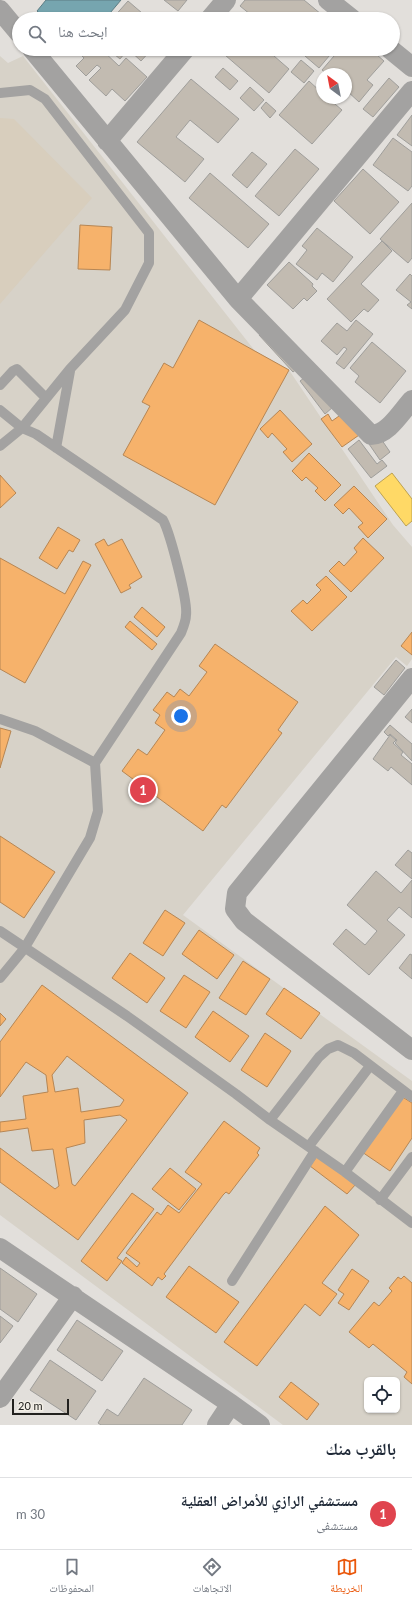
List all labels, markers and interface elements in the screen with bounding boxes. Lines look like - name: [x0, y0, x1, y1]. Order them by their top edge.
- search box: [12, 12, 400, 56]
- text: ابحث هنا: [58, 22, 108, 40]
- icon: search: [26, 23, 48, 45]
- north arrow: [316, 68, 352, 104]
- your location: [171, 706, 191, 726]
- pin: 1: [130, 775, 156, 805]
- map controls: [364, 1377, 400, 1413]
- button: locate: [364, 1377, 400, 1413]
- scale bar: [12, 1397, 69, 1416]
- text: 20 m: [18, 1399, 43, 1412]
- text: بالقرب منك: [326, 1438, 396, 1459]
- text: مستشفي الرازي للأمراض العقلية: [181, 1491, 358, 1509]
- text: 30 m: [16, 1506, 45, 1522]
- text: 1: [379, 1506, 387, 1522]
- text: مستشفى: [316, 1517, 358, 1533]
- tab: المحفوظات: [49, 1556, 94, 1599]
- tab: الاتجاهات: [193, 1556, 232, 1599]
- tab: الخريطة: [330, 1556, 363, 1599]

